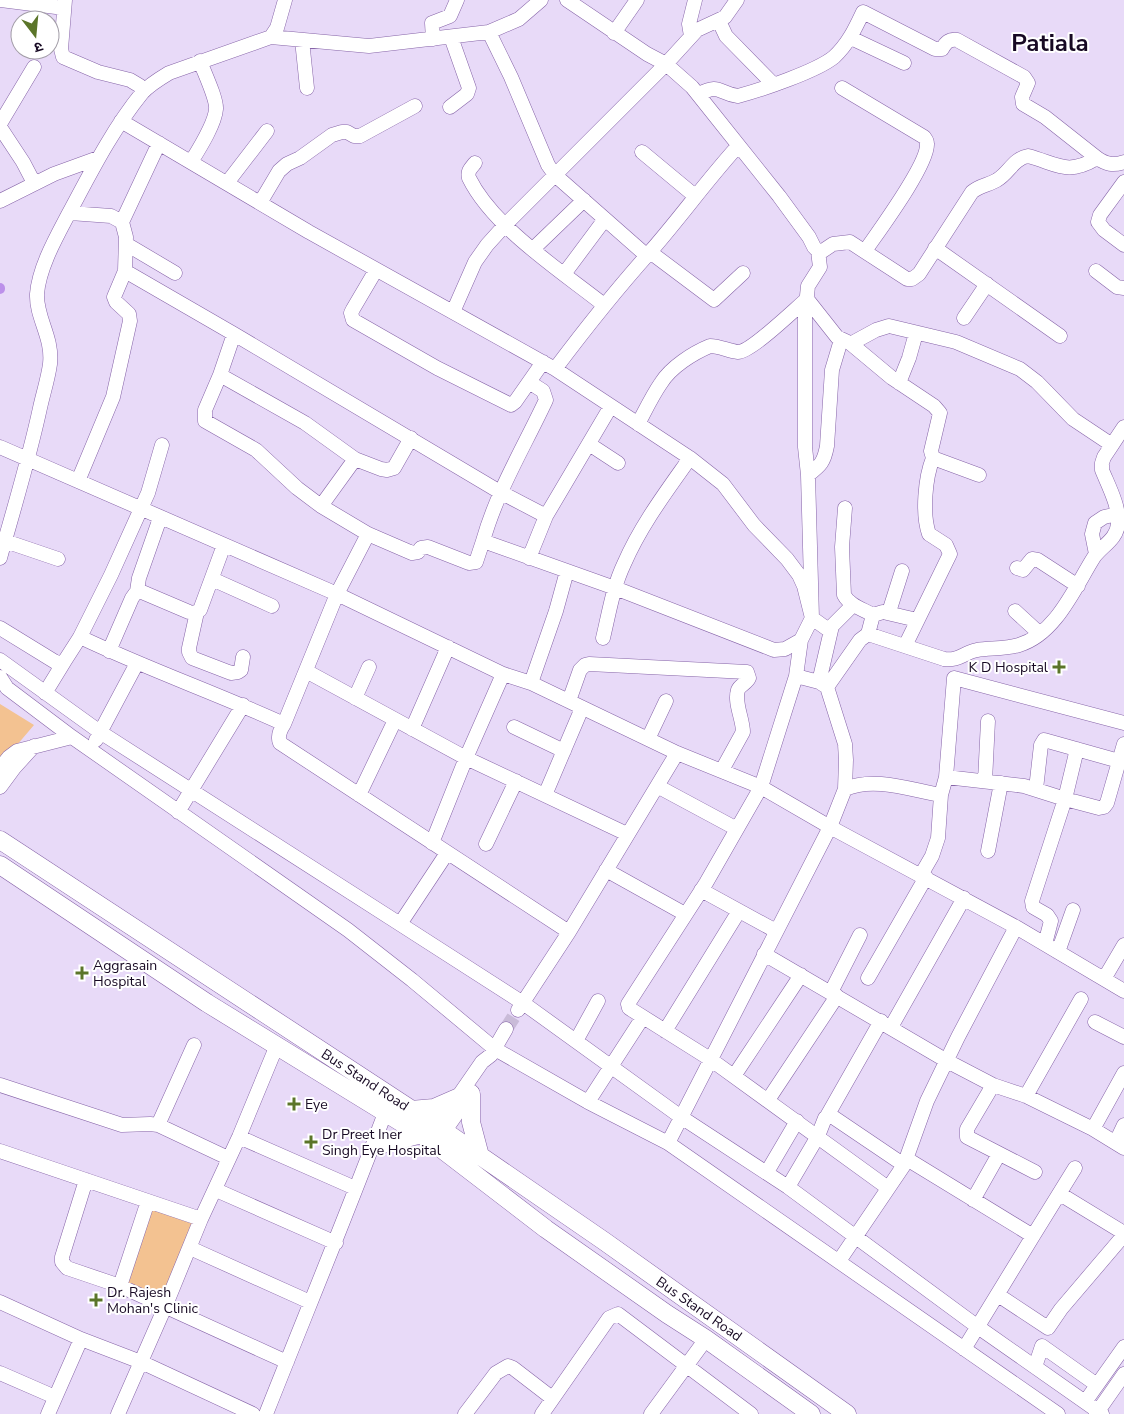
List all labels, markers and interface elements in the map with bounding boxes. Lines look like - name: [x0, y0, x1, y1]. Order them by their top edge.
- north arrow: [10, 10, 60, 60]
- district label: Patiala: [1011, 27, 1089, 59]
- text: उ: [31, 37, 45, 57]
- place label: K D Hospital: [969, 658, 1049, 677]
- marker: K D Hospital: [1052, 660, 1066, 674]
- place label: Aggrasain Hospital: [93, 956, 157, 991]
- marker: Aggrasain Hospital: [75, 966, 89, 980]
- street label: Bus Stand Road: [318, 1045, 412, 1115]
- place label: Eye: [305, 1095, 328, 1114]
- marker: Eye: [287, 1097, 301, 1111]
- place label: Dr Preet Iner Singh Eye Hospital: [322, 1125, 442, 1160]
- marker: Dr Preet Iner Singh Eye Hospital: [304, 1135, 318, 1149]
- street label: Bus Stand Road: [652, 1272, 746, 1346]
- place label: Dr. Rajesh Mohan's Clinic: [107, 1283, 199, 1318]
- marker: Dr. Rajesh Mohan's Clinic: [89, 1293, 103, 1307]

